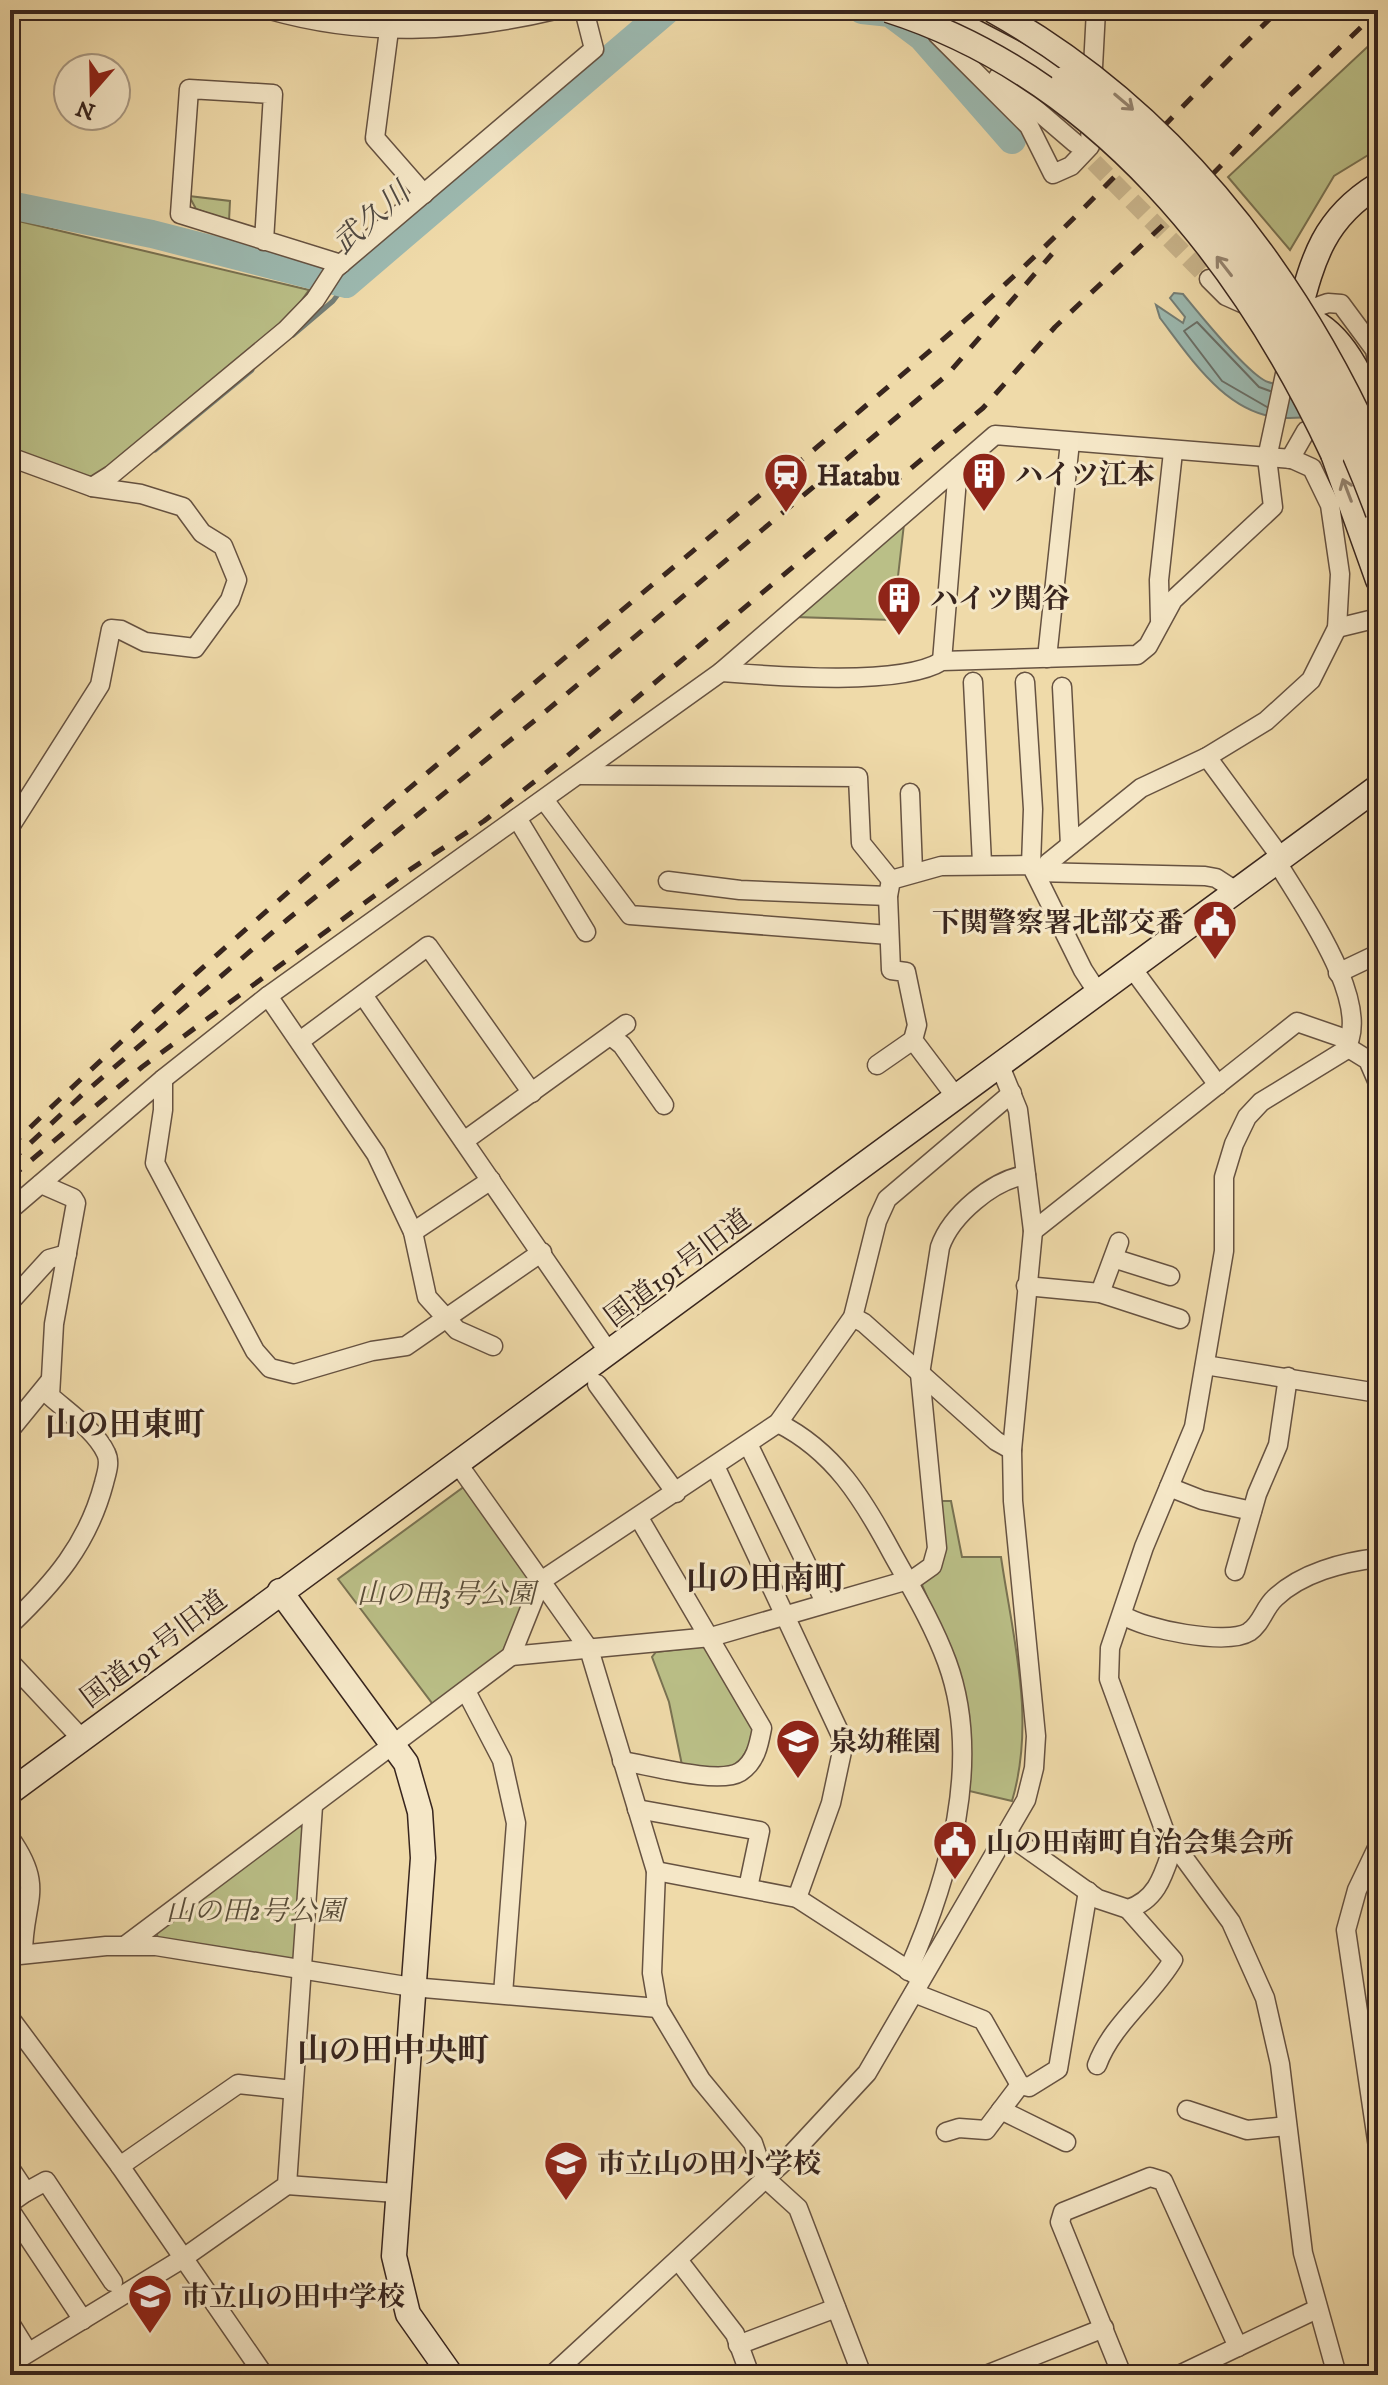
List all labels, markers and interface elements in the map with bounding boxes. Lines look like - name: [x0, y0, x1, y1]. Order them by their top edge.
- north arrow: [52, 52, 132, 132]
- one-way arrow: [1114, 93, 1134, 111]
- text: N: [73, 94, 99, 125]
- water label: 武久川: [326, 174, 420, 263]
- one-way arrow: [1215, 256, 1233, 277]
- building icon: ハイツ江本: [960, 450, 1008, 513]
- station icon: Hatabu: [762, 451, 810, 514]
- place label: ハイツ江本: [1015, 458, 1155, 493]
- place label: Hatabu: [817, 459, 900, 494]
- one-way arrow: [1339, 478, 1353, 503]
- building icon: ハイツ関谷: [875, 574, 923, 637]
- place label: ハイツ関谷: [930, 582, 1070, 617]
- public building icon: 下関警察署北部交番: [1191, 898, 1239, 961]
- place label: 下関警察署北部交番: [932, 906, 1184, 941]
- street label: 国道191号旧道: [598, 1202, 758, 1335]
- district label: 山の田東町: [45, 1406, 205, 1446]
- district label: 山の田南町: [686, 1560, 846, 1600]
- park label: 山の田3号公園: [357, 1577, 539, 1612]
- street label: 国道191号旧道: [74, 1583, 234, 1716]
- school or university icon: 泉幼稚園: [774, 1717, 822, 1780]
- place label: 泉幼稚園: [829, 1725, 941, 1760]
- public building icon: 山の田南町自治会集会所: [931, 1818, 979, 1881]
- place label: 山の田南町自治会集会所: [986, 1826, 1294, 1861]
- park label: 山の田2号公園: [166, 1894, 348, 1929]
- district label: 山の田中央町: [297, 2032, 489, 2072]
- school or university icon: 市立山の田小学校: [542, 2139, 590, 2202]
- place label: 市立山の田小学校: [597, 2147, 821, 2182]
- school or university icon: 市立山の田中学校: [126, 2272, 174, 2335]
- place label: 市立山の田中学校: [181, 2280, 405, 2315]

